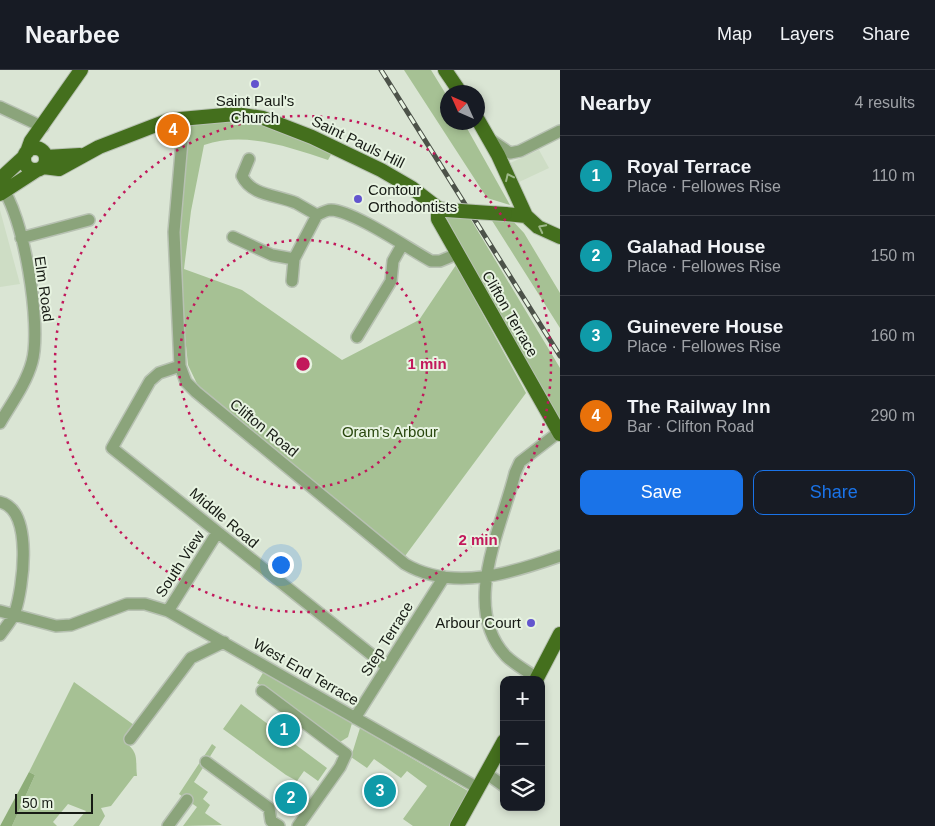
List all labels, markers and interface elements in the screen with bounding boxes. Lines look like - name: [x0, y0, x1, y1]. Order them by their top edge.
- text: Nearbee: [25, 21, 120, 48]
- text: Map: [717, 24, 752, 44]
- text: Layers: [780, 24, 834, 44]
- text: Share: [862, 24, 910, 44]
- marker: Saint Paul's Church: [249, 78, 261, 90]
- north arrow: [440, 85, 485, 130]
- text: Nearby: [580, 91, 651, 114]
- place label: Saint Paul's Church: [216, 92, 294, 126]
- text: 4 results: [855, 94, 915, 111]
- pin: 4: [157, 111, 189, 149]
- street label: Saint Pauls Hill: [309, 112, 407, 171]
- text: Royal Terrace: [627, 156, 751, 177]
- text: 1: [592, 167, 600, 184]
- text: 110 m: [872, 167, 915, 184]
- one-way arrow: [505, 173, 515, 182]
- text: Place · Fellowes Rise: [627, 178, 781, 195]
- place label: Contour Orthodontists: [368, 181, 457, 215]
- marker: Contour Orthodontists: [352, 193, 364, 205]
- one-way arrow: [538, 224, 547, 234]
- text: Galahad House: [627, 236, 765, 257]
- text: 2: [592, 247, 600, 264]
- text: 150 m: [871, 247, 915, 264]
- street label: Elm Road: [31, 255, 57, 323]
- text: Place · Fellowes Rise: [627, 258, 781, 275]
- street label: Clifton Terrace: [479, 268, 542, 360]
- text: Guinevere House: [627, 316, 783, 337]
- text: 3: [592, 327, 600, 344]
- text: 160 m: [871, 327, 915, 344]
- text: Place · Fellowes Rise: [627, 338, 781, 355]
- centre of rings: [294, 355, 312, 373]
- text: 1 min: [407, 355, 447, 372]
- street label: Clifton Road: [227, 395, 302, 460]
- text: The Railway Inn: [627, 396, 771, 417]
- text: 4: [592, 407, 600, 424]
- text: 290 m: [871, 407, 915, 424]
- text: Bar · Clifton Road: [627, 418, 754, 435]
- park label: Oram's Arbour: [342, 423, 438, 440]
- button: Save: [580, 470, 743, 515]
- button: Share: [753, 470, 915, 515]
- street label: Middle Road: [187, 484, 262, 551]
- street label: South View: [152, 527, 207, 600]
- text: 2 min: [458, 531, 498, 548]
- your location: [268, 552, 294, 578]
- street label: Step Terrace: [357, 598, 416, 679]
- place label: Arbour Court: [435, 614, 522, 631]
- marker: Arbour Court: [525, 617, 537, 629]
- street label: West End Terrace: [251, 635, 362, 709]
- map controls: [500, 676, 545, 811]
- button: +: [500, 676, 545, 721]
- pin: 1: [268, 711, 300, 749]
- button: −: [500, 721, 545, 766]
- button: layers: [500, 766, 545, 811]
- pin: 3: [364, 772, 396, 810]
- pin: 2: [275, 779, 307, 817]
- scale bar: [15, 791, 92, 814]
- text: 50 m: [22, 795, 53, 811]

